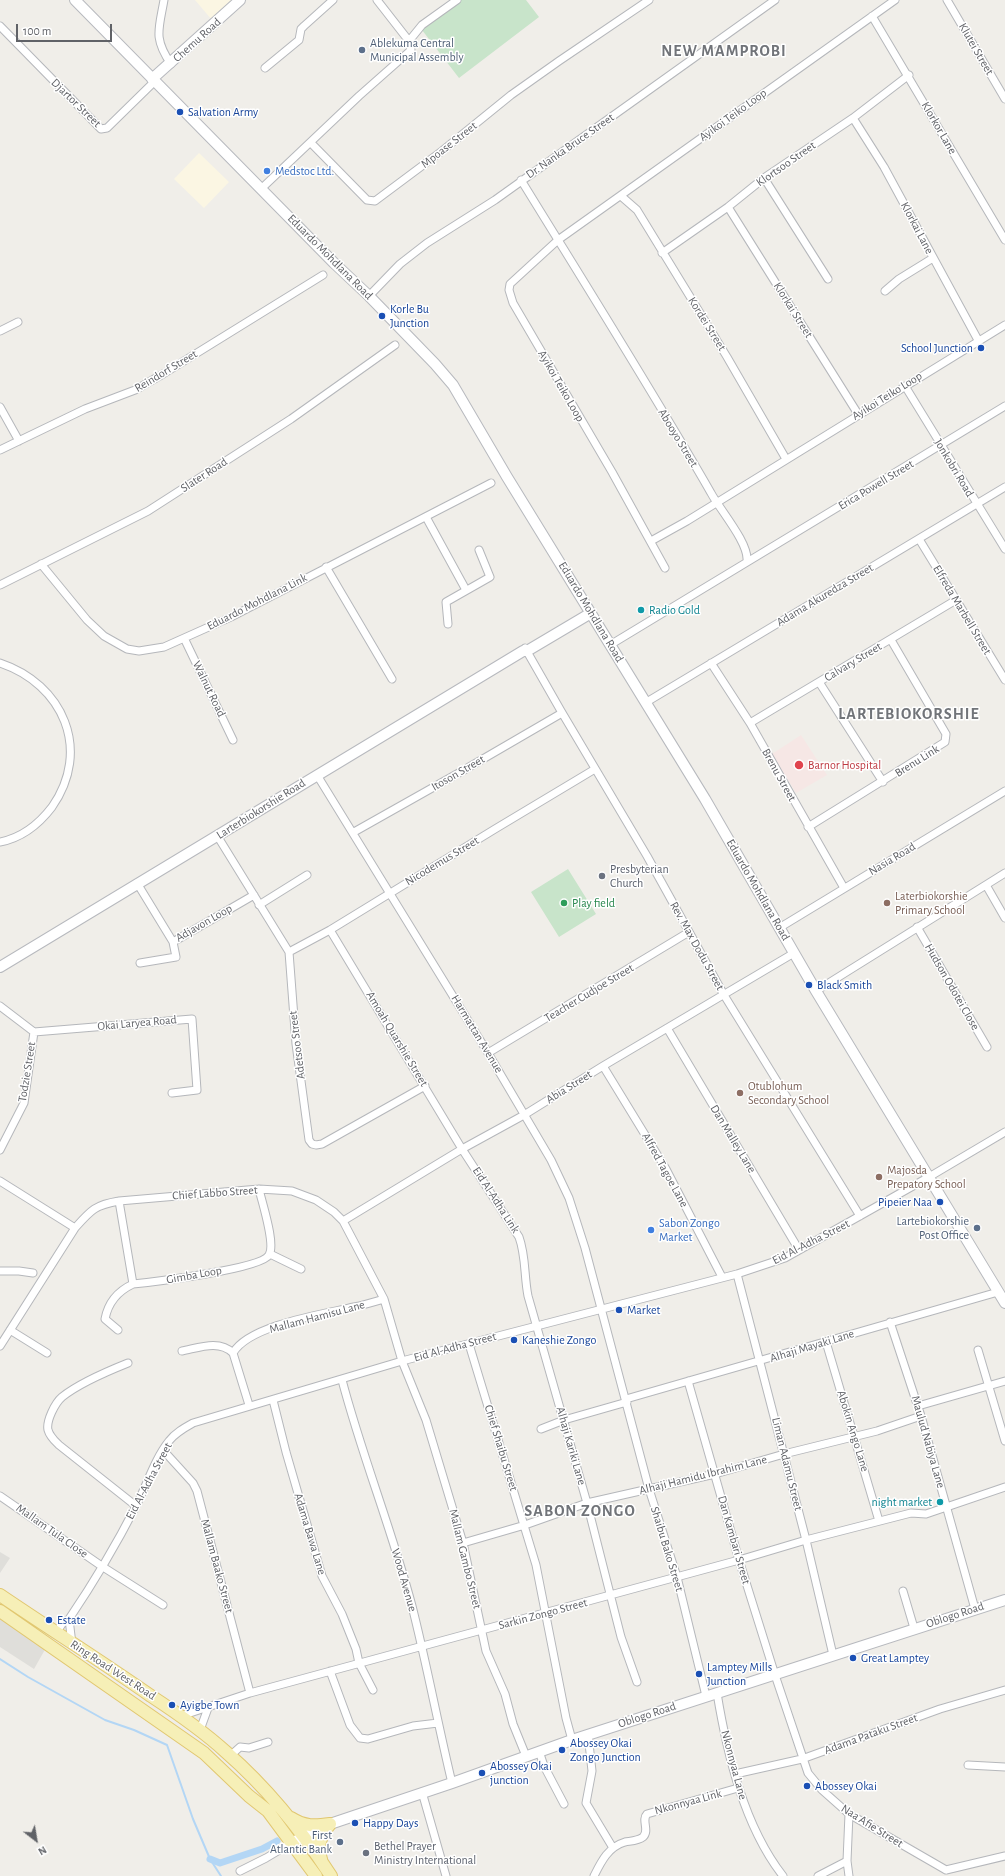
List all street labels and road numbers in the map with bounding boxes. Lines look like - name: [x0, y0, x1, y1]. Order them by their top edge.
- street label: Chemu Road: [170, 15, 224, 65]
- street label: Klutei Street: [955, 20, 997, 78]
- street label: Djartor Street: [48, 76, 104, 130]
- street label: Ayikoi Teiko Loop: [696, 86, 770, 144]
- street label: Klorkor Lane: [918, 99, 960, 157]
- street label: Dr. Nanka Bruce Street: [523, 110, 617, 182]
- street label: Mpoase Street: [418, 119, 480, 171]
- street label: Klortsoo Street: [753, 138, 819, 190]
- street label: Klorkai Lane: [897, 199, 937, 257]
- street label: Eduardo Mohdlana Road: [284, 211, 376, 303]
- street label: Klorkai Street: [770, 279, 816, 341]
- street label: Kordei Street: [685, 294, 729, 354]
- street label: Reindorf Street: [132, 347, 200, 395]
- street label: Ayikoi Teiko Loop: [535, 348, 587, 424]
- street label: Ayikoi Teiko Loop: [849, 369, 925, 423]
- street label: Abooyo Street: [655, 406, 701, 470]
- street label: Jonkobri Road: [931, 436, 977, 500]
- street label: Slater Road: [178, 455, 230, 495]
- street label: Erica Powell Street: [836, 457, 916, 513]
- street label: Eduardo Mohdlana Road: [555, 559, 627, 665]
- street label: Adama Akuredza Street: [774, 560, 876, 630]
- street label: Elfreda Marbell Street: [930, 563, 994, 657]
- street label: Eduardo Mohdlana Link: [205, 571, 309, 633]
- street label: Calvary Street: [822, 639, 884, 685]
- street label: Walnut Road: [189, 659, 229, 719]
- street label: Brenu Link: [892, 742, 942, 780]
- street label: Brenu Street: [759, 746, 799, 804]
- street label: Itoson Street: [429, 752, 487, 794]
- street label: Larterbiokorshie Road: [214, 776, 308, 842]
- street label: Nicodemus Street: [402, 833, 482, 889]
- street label: Eduardo Mohdlana Road: [723, 837, 793, 943]
- street label: Nasia Road: [866, 839, 918, 879]
- street label: Rev. Max Dodu Street: [667, 899, 727, 993]
- street label: Adjavon Loop: [173, 901, 235, 945]
- street label: Hudson Odotei Close: [921, 941, 983, 1033]
- street label: Teacher Cudjoe Street: [542, 961, 636, 1025]
- street label: Amoah Quarshie Street: [363, 989, 431, 1089]
- street label: Harmattan Avenue: [448, 992, 506, 1076]
- street label: Adetsoo Street: [286, 1010, 308, 1080]
- street label: Okai Laryea Road: [97, 1012, 177, 1034]
- street label: Todzie Street: [15, 1041, 39, 1103]
- street label: Abia Street: [543, 1067, 595, 1107]
- street label: Dan Malley Lane: [707, 1102, 759, 1176]
- street label: Alfred Tagoe Lane: [639, 1130, 691, 1210]
- street label: Eid Al-Adha Link: [469, 1164, 523, 1236]
- street label: Chief Labbo Street: [172, 1183, 258, 1203]
- street label: Eid Al-Adha Street: [770, 1216, 852, 1268]
- street label: Gimba Loop: [165, 1263, 223, 1287]
- street label: Mallam Hamisu Lane: [268, 1297, 366, 1337]
- street label: Alhaji Mayaki Lane: [768, 1326, 856, 1366]
- street label: Eid Al-Adha Street: [412, 1329, 498, 1365]
- street label: Abokin Ango Lane: [834, 1389, 872, 1473]
- street label: Maulud Nabiya Lane: [908, 1394, 948, 1490]
- street label: Chief Shaibu Street: [481, 1403, 521, 1493]
- street label: Alhaji Kariki Lane: [553, 1405, 589, 1487]
- street label: Liman Adamu Street: [768, 1416, 806, 1512]
- street label: Eid Al-Adha Street: [123, 1440, 175, 1522]
- street label: Alhaji Hamidu Ibrahim Lane: [638, 1452, 768, 1498]
- street label: Adama Bawa Lane: [291, 1491, 329, 1577]
- street label: Dan Kambari Street: [714, 1494, 754, 1586]
- street label: Mallam Tula Close: [13, 1501, 91, 1561]
- street label: Shaibu Bako Street: [647, 1505, 687, 1593]
- street label: Mallam Gambo Street: [446, 1508, 484, 1610]
- street label: Mallam Baako Street: [198, 1517, 236, 1615]
- street label: Wood Avenue: [388, 1547, 420, 1613]
- street label: Sarkin Zongo Street: [497, 1595, 589, 1633]
- street label: Oblogo Road: [924, 1599, 986, 1631]
- street label: Ring Road West Road: [67, 1637, 159, 1703]
- street label: Oblogo Road: [616, 1699, 678, 1731]
- street label: Adama Pataku Street: [822, 1710, 920, 1758]
- street label: Nkonnyaa Lane: [718, 1729, 750, 1801]
- street label: Nkonnyaa Link: [653, 1786, 723, 1818]
- street label: Naa Afie Street: [838, 1801, 906, 1851]

